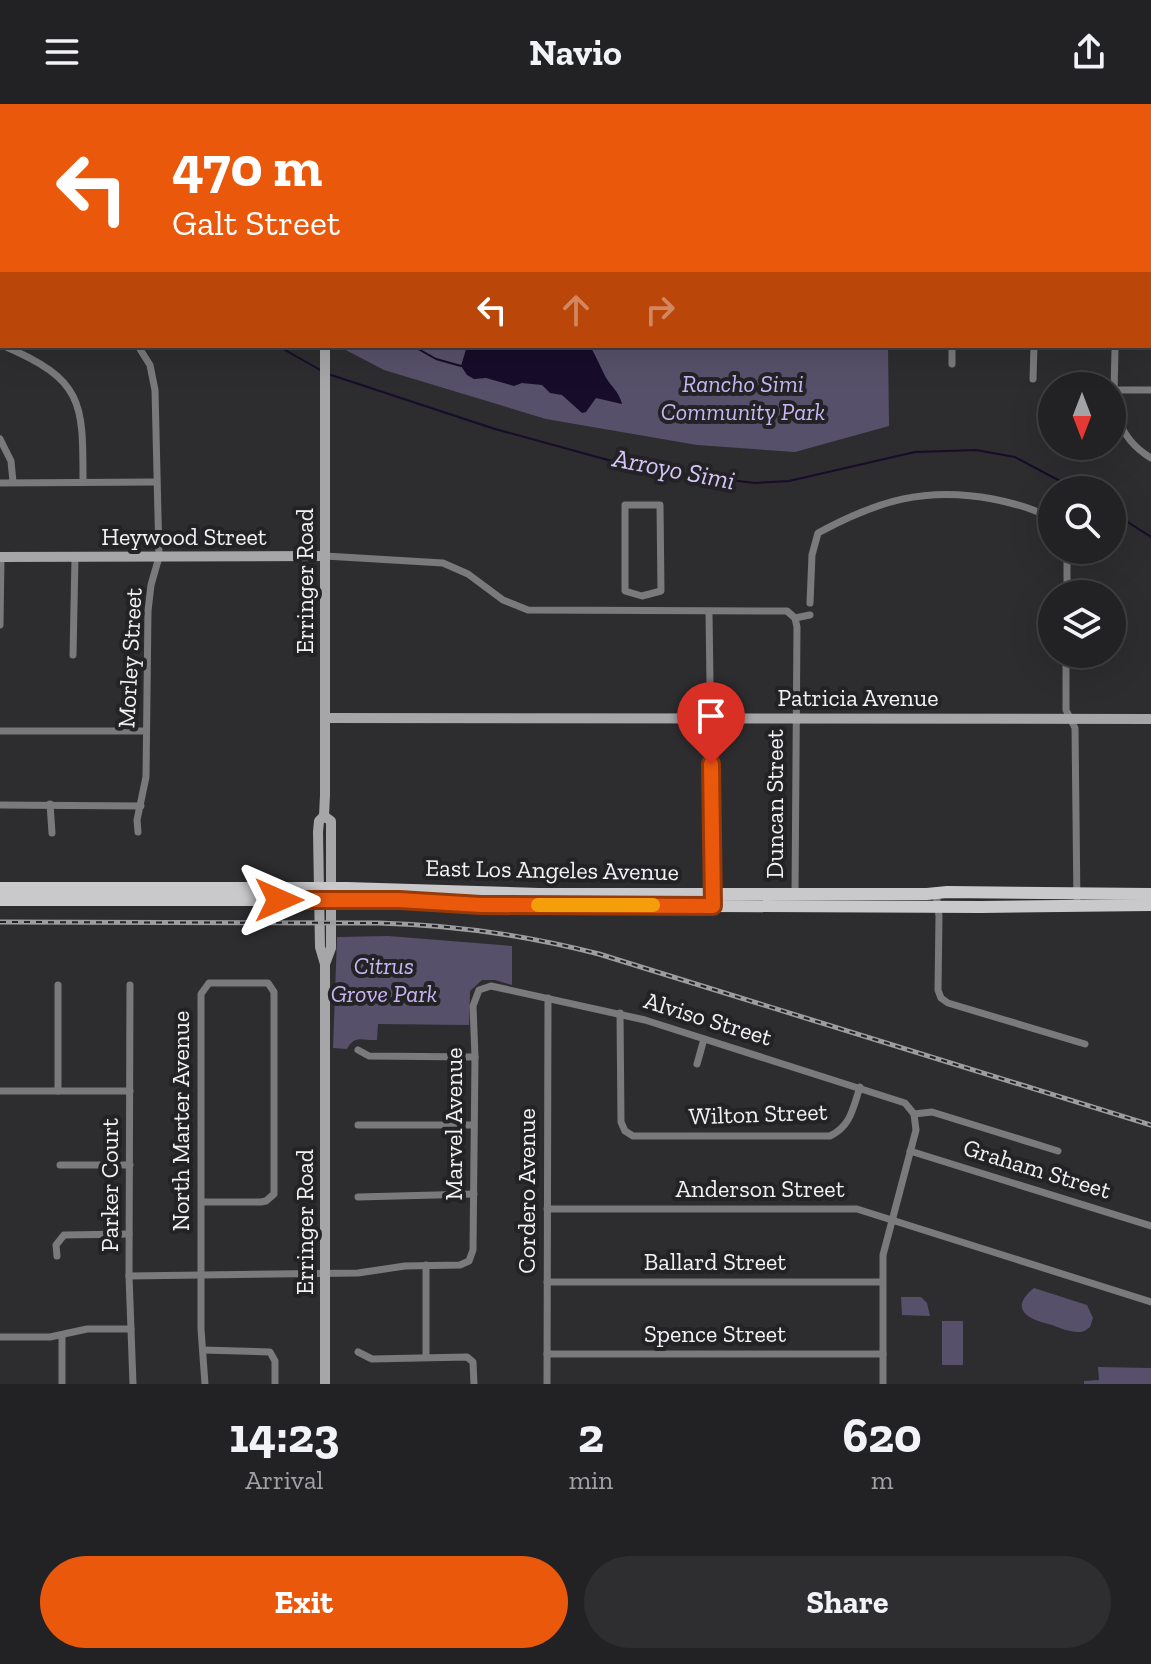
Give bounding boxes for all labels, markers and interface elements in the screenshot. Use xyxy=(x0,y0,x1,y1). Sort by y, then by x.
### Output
icon: menu xyxy=(40,30,84,74)
icon: share xyxy=(1067,30,1111,74)
text: Navio xyxy=(529,31,622,74)
text: 470 m xyxy=(172,133,322,200)
icon: left xyxy=(40,136,144,240)
text: Galt Street xyxy=(172,201,340,244)
icon: left xyxy=(470,288,514,332)
icon: ahead xyxy=(554,288,598,332)
icon: right xyxy=(638,288,682,332)
park label: Rancho Simi Community Park xyxy=(661,369,826,426)
north arrow xyxy=(1038,372,1126,460)
map controls xyxy=(1038,372,1126,668)
water label: Arroyo Simi xyxy=(609,441,738,497)
button: search xyxy=(1038,476,1126,564)
street label: Erringer Road xyxy=(290,508,319,654)
street label: Heywood Street xyxy=(101,522,267,551)
button: layers xyxy=(1038,580,1126,668)
street label: Morley Street xyxy=(111,587,148,729)
pin xyxy=(677,682,745,764)
street label: Patricia Avenue xyxy=(777,683,939,712)
icon: arrive xyxy=(689,694,733,738)
street label: Duncan Street xyxy=(760,729,789,879)
street label: East Los Angeles Avenue xyxy=(425,853,679,886)
position arrow xyxy=(237,858,321,942)
park label: Citrus Grove Park xyxy=(331,951,438,1008)
street label: Alviso Street xyxy=(641,985,776,1052)
street label: North Marter Avenue xyxy=(166,1011,195,1231)
street label: Marvel Avenue xyxy=(439,1048,468,1200)
street label: Wilton Street xyxy=(688,1097,828,1130)
street label: Cordero Avenue xyxy=(512,1108,541,1274)
street label: Parker Court xyxy=(95,1118,124,1252)
street label: Graham Street xyxy=(960,1132,1114,1205)
street label: Erringer Road xyxy=(290,1149,319,1295)
street label: Anderson Street xyxy=(675,1174,845,1203)
street label: Ballard Street xyxy=(644,1247,786,1276)
street label: Spence Street xyxy=(644,1319,786,1348)
text: 14:23 xyxy=(229,1407,339,1464)
text: 2 xyxy=(578,1407,604,1464)
text: 620 xyxy=(843,1407,922,1464)
text: Arrival xyxy=(245,1464,323,1496)
text: min xyxy=(569,1464,613,1496)
text: m xyxy=(871,1464,893,1496)
button: Exit xyxy=(40,1556,568,1648)
button: Share xyxy=(584,1556,1111,1648)

